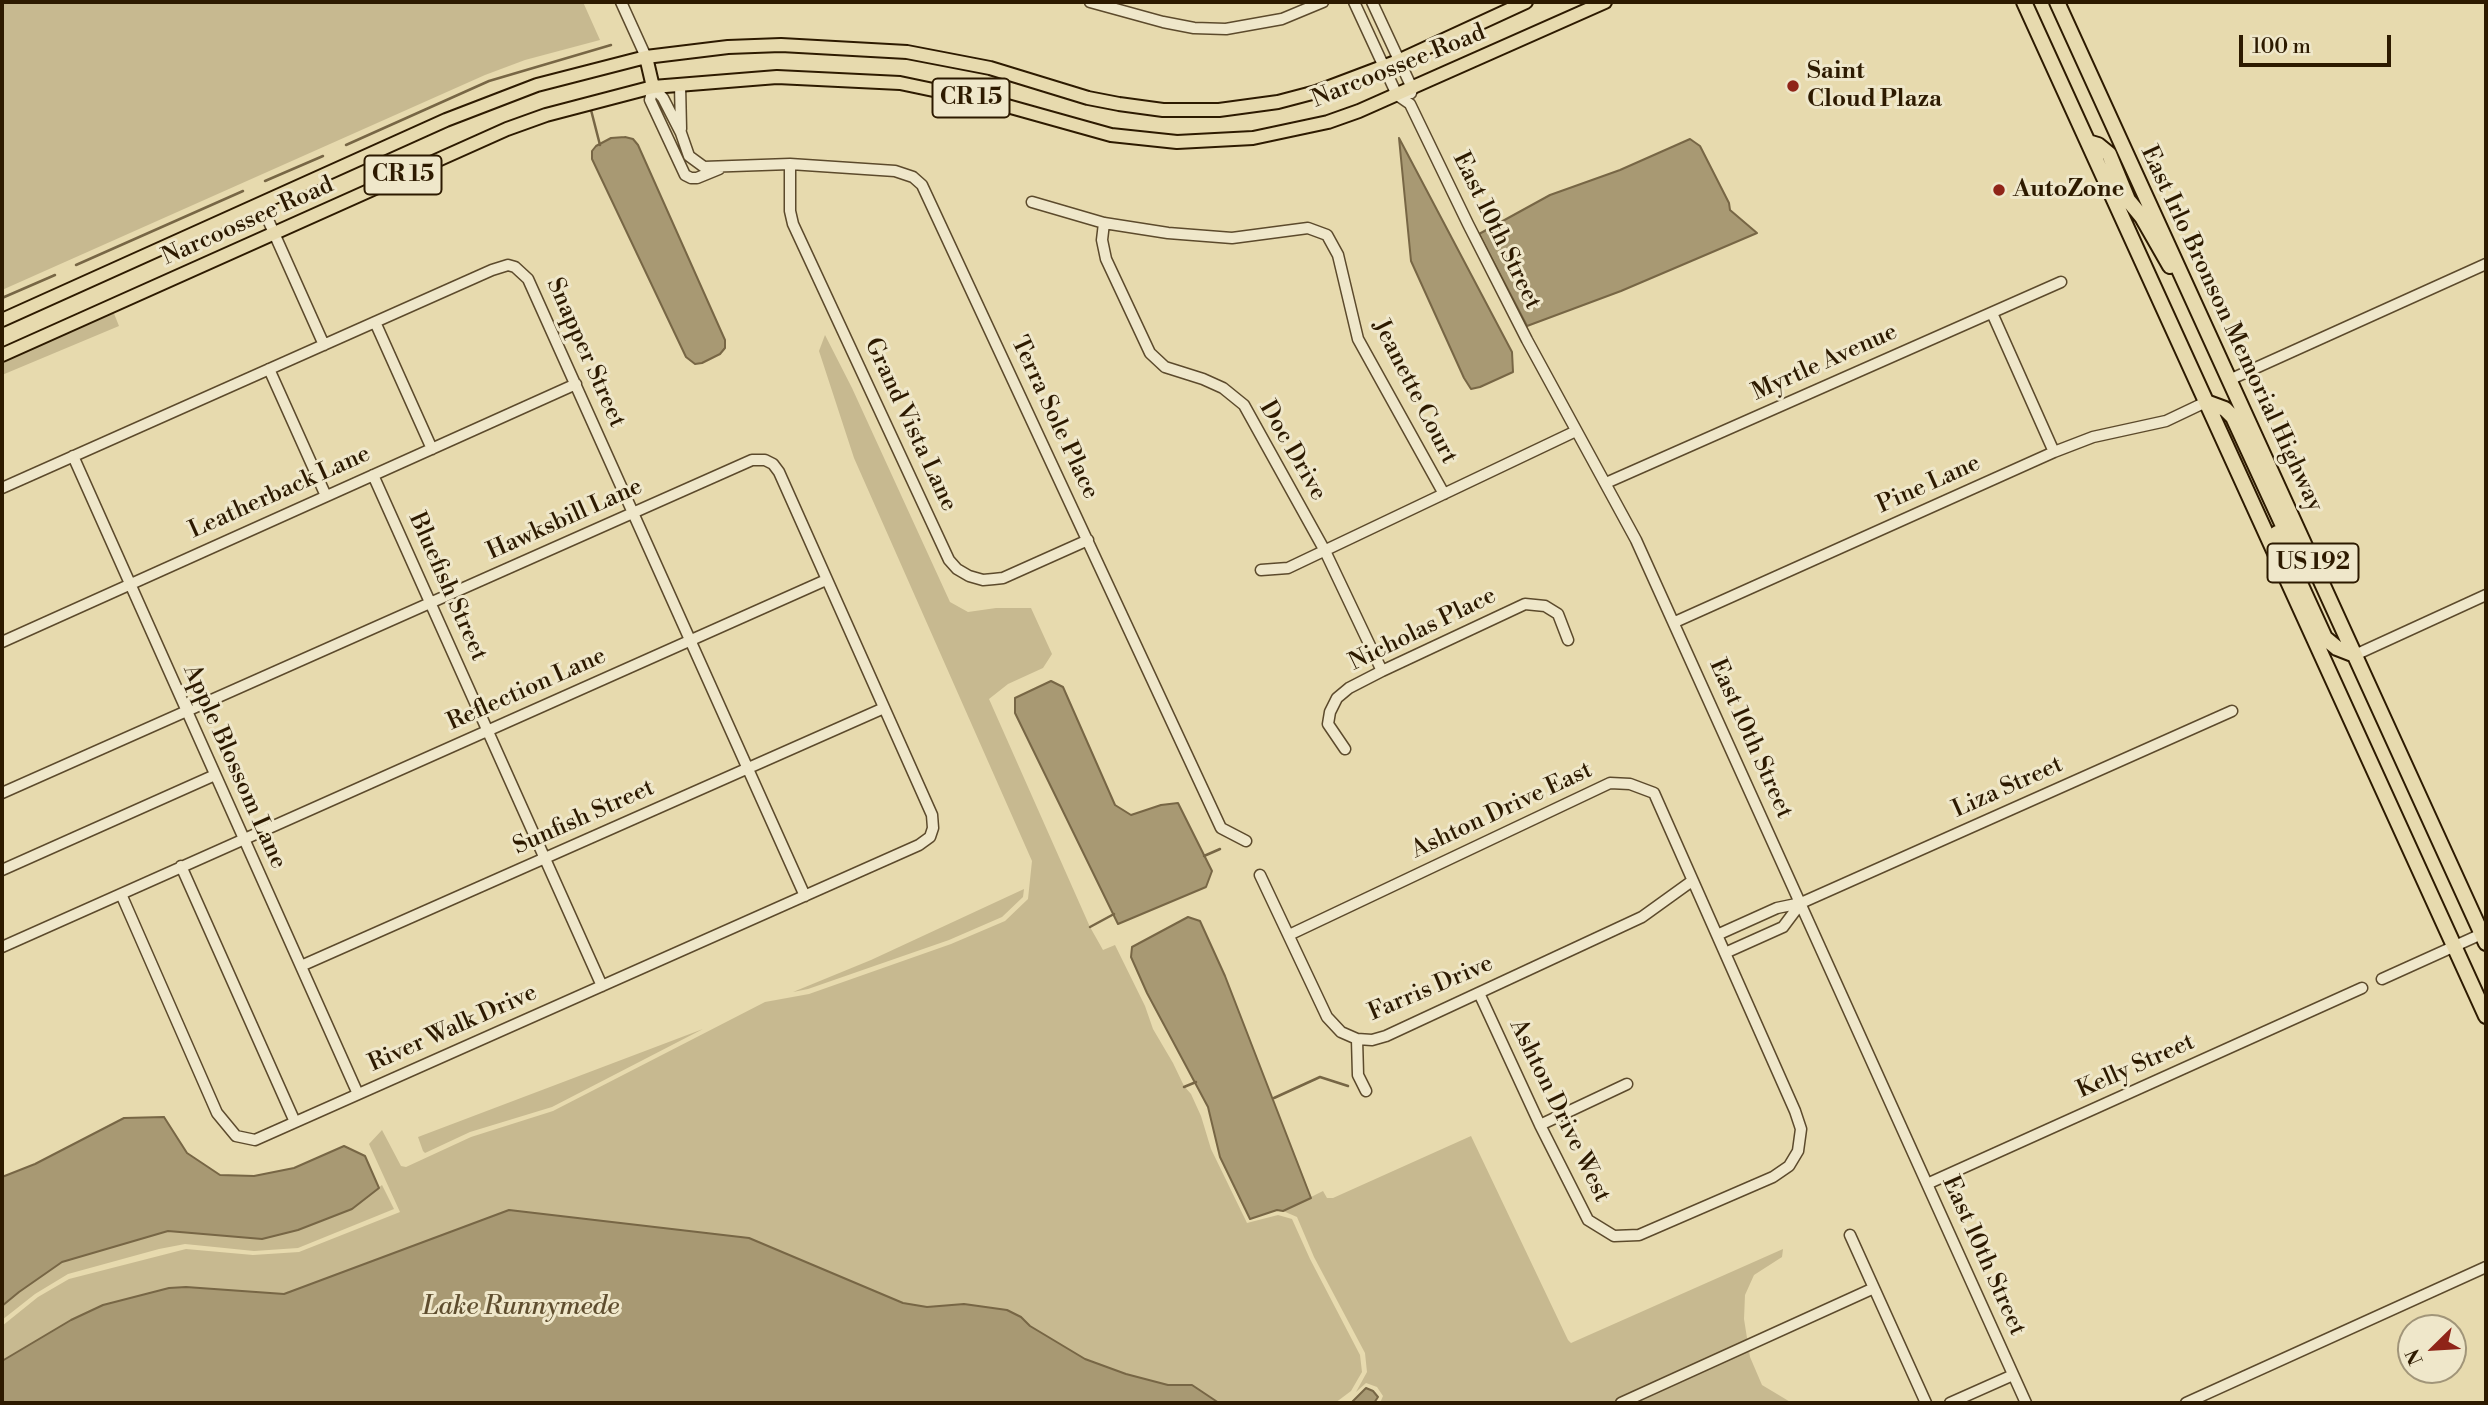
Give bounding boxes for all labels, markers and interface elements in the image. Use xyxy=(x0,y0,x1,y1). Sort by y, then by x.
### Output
street label: Narcoossee Road xyxy=(1308,19,1490,115)
scale bar xyxy=(2243,21,2395,65)
text: 100 m xyxy=(2252,34,2311,60)
place label: Saint Cloud Plaza xyxy=(1807,58,1942,114)
road number: CR 15 xyxy=(932,78,1010,118)
marker: Saint Cloud Plaza xyxy=(1785,78,1801,94)
street label: East Irlo Bronson Memorial Highway xyxy=(2133,141,2329,517)
street label: East 10th Street xyxy=(1445,148,1547,314)
road number: CR 15 xyxy=(364,156,442,194)
street label: Narcoossee Road xyxy=(158,171,338,273)
place label: AutoZone xyxy=(2013,176,2124,204)
marker: AutoZone xyxy=(1991,182,2007,198)
street label: Snapper Street xyxy=(539,274,631,432)
street label: Jeanette Court xyxy=(1365,315,1463,469)
street label: Myrtle Avenue xyxy=(1748,318,1902,408)
street label: Terra Sole Place xyxy=(1004,332,1104,504)
street label: Grand Vista Lane xyxy=(857,334,963,516)
street label: Doc Drive xyxy=(1252,396,1332,506)
street label: Leatherback Lane xyxy=(185,440,375,546)
street label: Pine Lane xyxy=(1873,449,1985,521)
street label: Hawksbill Lane xyxy=(483,473,647,567)
street label: Bluefish Street xyxy=(401,508,493,666)
road number: US 192 xyxy=(2268,544,2358,582)
street label: Nicholas Place xyxy=(1345,582,1501,678)
street label: Reflection Lane xyxy=(443,642,611,738)
street label: East 10th Street xyxy=(1702,655,1798,823)
street label: Apple Blossom Lane xyxy=(176,660,292,874)
street label: Liza Street xyxy=(1948,751,2068,825)
street label: Ashton Drive East xyxy=(1407,756,1597,866)
street label: Sunfish Street xyxy=(509,774,659,862)
street label: Farris Drive xyxy=(1364,950,1498,1028)
street label: River Walk Drive xyxy=(364,979,542,1079)
street label: Ashton Drive West xyxy=(1502,1015,1616,1207)
street label: Kelly Street xyxy=(2073,1028,2199,1106)
street label: East 10th Street xyxy=(1935,1172,2031,1340)
water label: Lake Runnymede xyxy=(423,1292,619,1324)
north arrow xyxy=(2397,1314,2467,1384)
text: N xyxy=(2401,1345,2429,1368)

